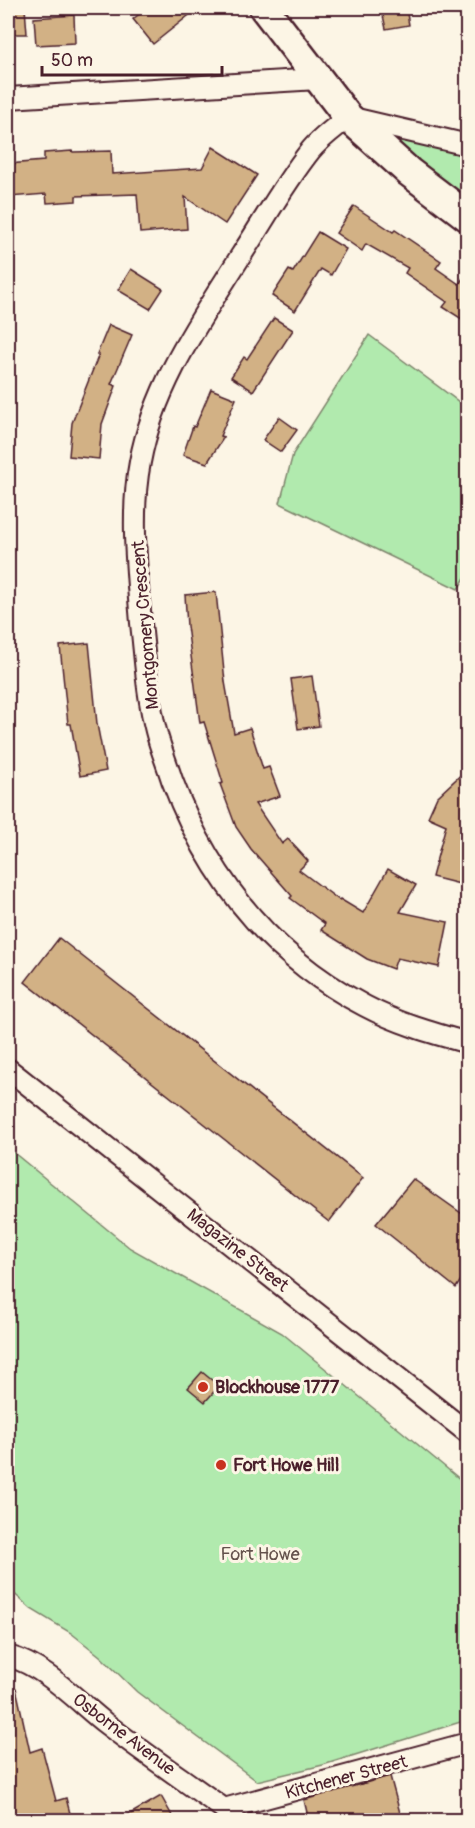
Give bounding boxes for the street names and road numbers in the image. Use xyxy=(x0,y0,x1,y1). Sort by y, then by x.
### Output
street label: Montgomery Crescent xyxy=(127,539,164,711)
street label: Magazine Street xyxy=(182,1203,294,1298)
street label: Osborne Avenue xyxy=(68,1688,180,1781)
street label: Kitchener Street xyxy=(282,1750,410,1805)

